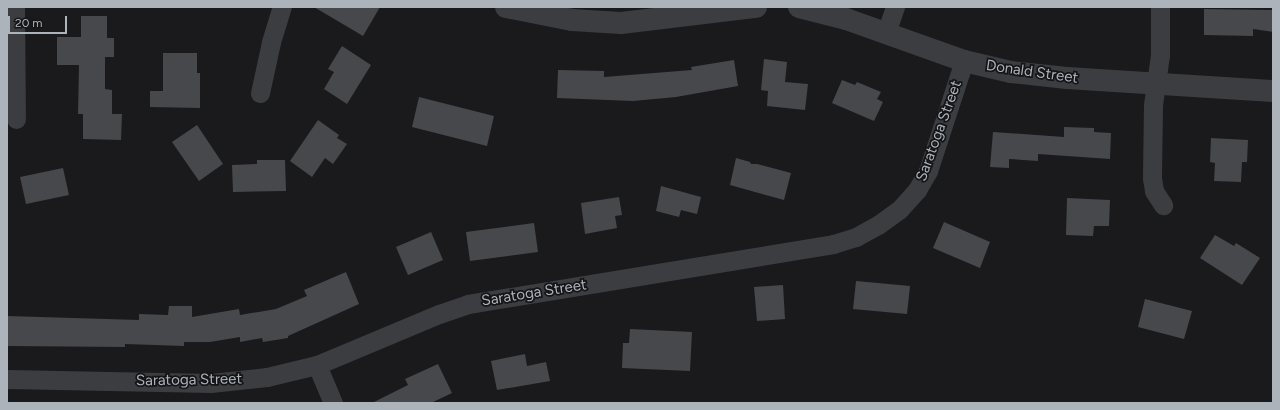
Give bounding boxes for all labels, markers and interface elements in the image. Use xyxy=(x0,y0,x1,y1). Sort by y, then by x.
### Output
scale bar xyxy=(10,8,69,34)
text: 20 m xyxy=(15,16,43,30)
street label: Donald Street xyxy=(985,57,1079,87)
street label: Saratoga Street xyxy=(912,78,966,184)
street label: Saratoga Street xyxy=(480,276,588,310)
street label: Saratoga Street xyxy=(136,370,242,390)

